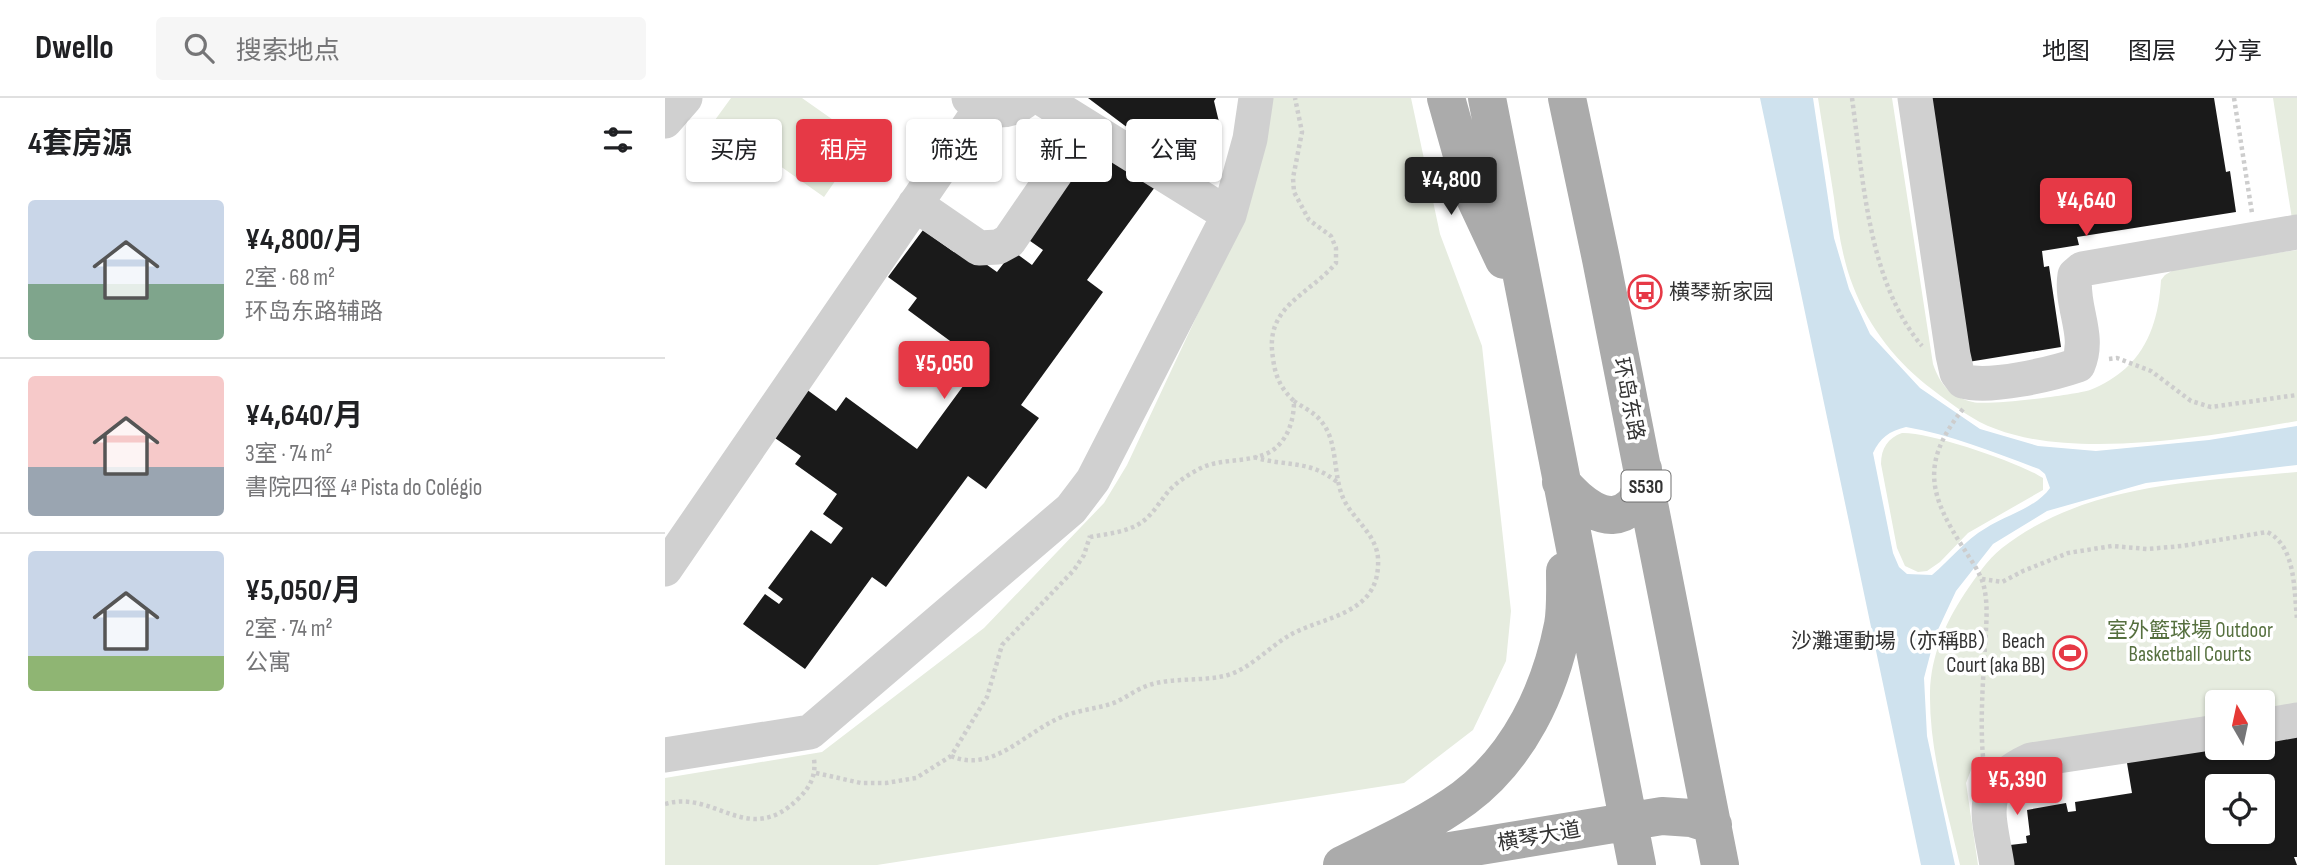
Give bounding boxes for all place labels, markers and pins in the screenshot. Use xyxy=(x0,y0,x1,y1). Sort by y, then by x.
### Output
pin: ¥4,800 xyxy=(1394,158,1508,217)
pin: ¥4,640 xyxy=(2029,178,2143,238)
bus stop icon: 横琴新家园 xyxy=(1626,273,1664,311)
place label: 横琴新家园 xyxy=(1669,280,1774,305)
pin: ¥5,050 xyxy=(887,342,1001,401)
place label: 沙灘運動場（亦稱BB） Beach Court (aka BB) xyxy=(1791,629,2045,678)
sports icon: 沙灘運動場（亦稱BB） Beach Court (aka BB) xyxy=(2051,634,2089,672)
pin: ¥5,390 xyxy=(1960,758,2074,817)

